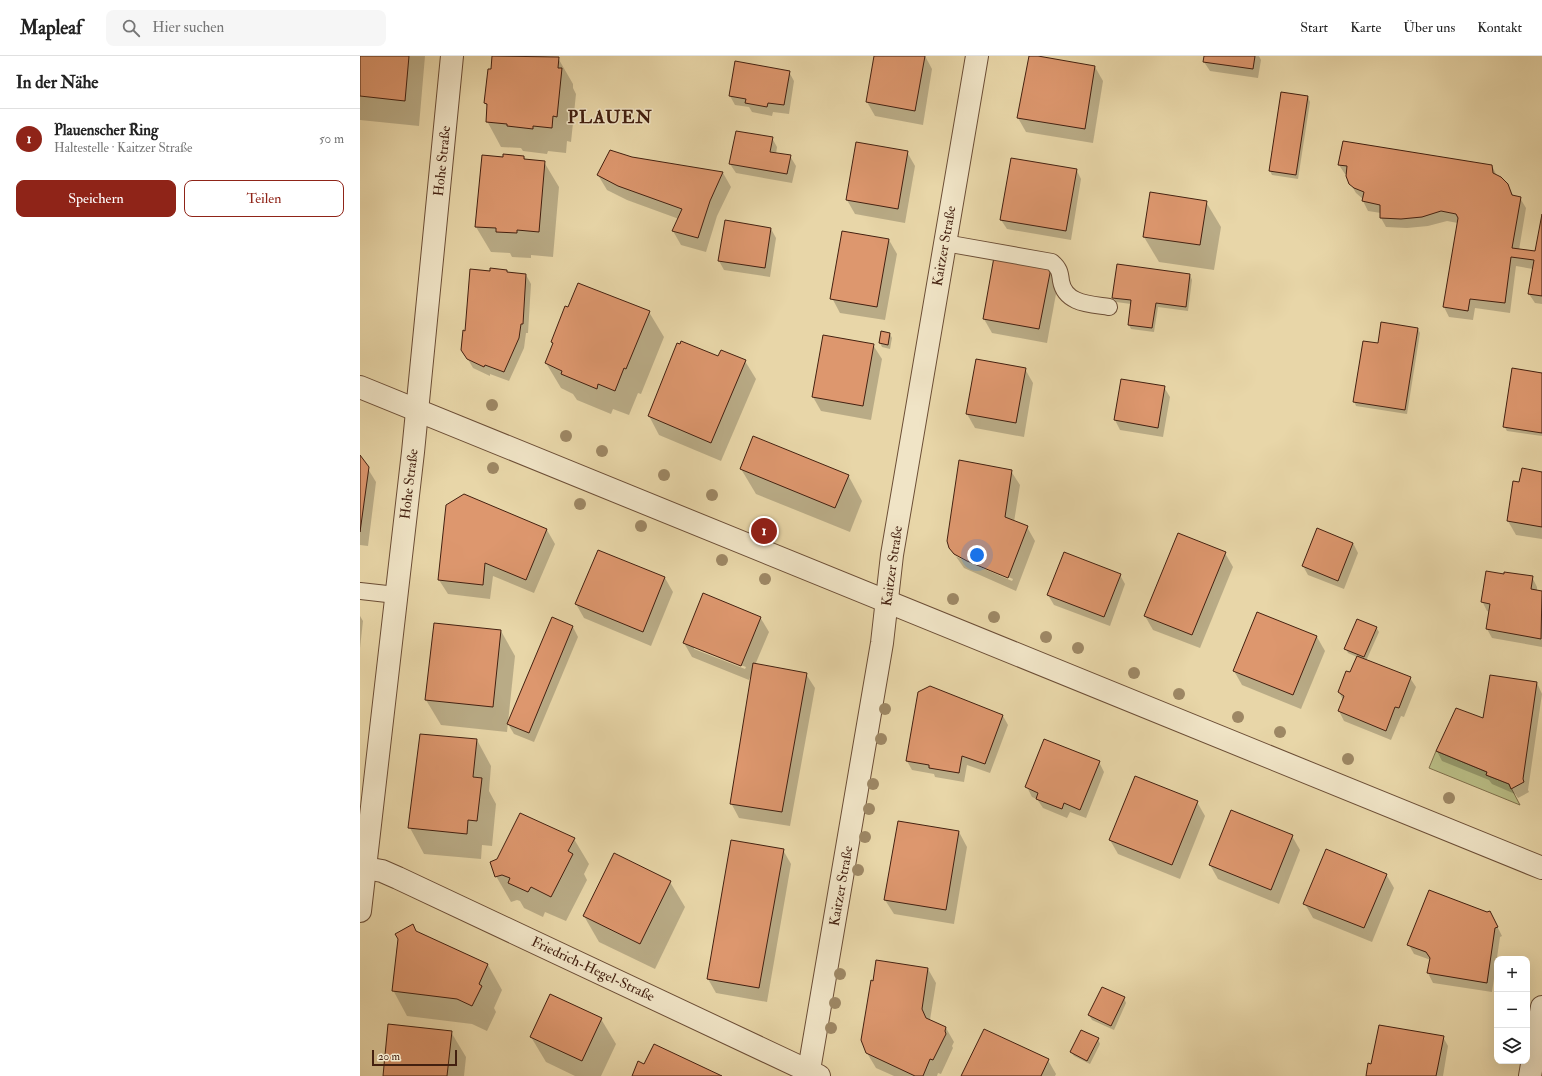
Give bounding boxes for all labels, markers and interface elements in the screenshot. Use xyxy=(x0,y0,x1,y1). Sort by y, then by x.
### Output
search box xyxy=(106,10,386,46)
text: Mapleaf xyxy=(20,16,82,40)
icon: search xyxy=(120,17,142,39)
text: Hier suchen xyxy=(152,18,224,37)
text: Start xyxy=(1300,19,1328,36)
text: Karte xyxy=(1350,19,1381,36)
text: Über uns xyxy=(1403,19,1455,36)
text: Kontakt xyxy=(1477,19,1522,36)
text: In der Nähe xyxy=(16,72,98,93)
district label: PLAUEN xyxy=(567,106,653,129)
text: Plauenscher Ring xyxy=(54,121,158,140)
street label: Hohe Straße xyxy=(430,125,454,197)
text: 1 xyxy=(27,131,31,147)
text: 50 m xyxy=(319,131,344,147)
text: Haltestelle · Kaitzer Straße xyxy=(54,140,192,156)
button: Speichern xyxy=(16,180,176,217)
button: Teilen xyxy=(184,180,344,217)
street label: Kaitzer Straße xyxy=(929,204,959,287)
street label: Hohe Straße xyxy=(396,448,422,520)
pin: 1 xyxy=(751,516,777,546)
street label: Kaitzer Straße xyxy=(878,524,906,607)
your location xyxy=(967,545,987,565)
street label: Kaitzer Straße xyxy=(826,844,856,927)
street label: Friedrich-Hegel-Straße xyxy=(529,933,657,1005)
map controls xyxy=(1494,956,1530,1064)
button: + xyxy=(1494,956,1530,992)
button: − xyxy=(1494,992,1530,1028)
button: layers xyxy=(1494,1028,1530,1064)
scale bar xyxy=(372,1048,457,1067)
text: 20 m xyxy=(378,1050,400,1063)

